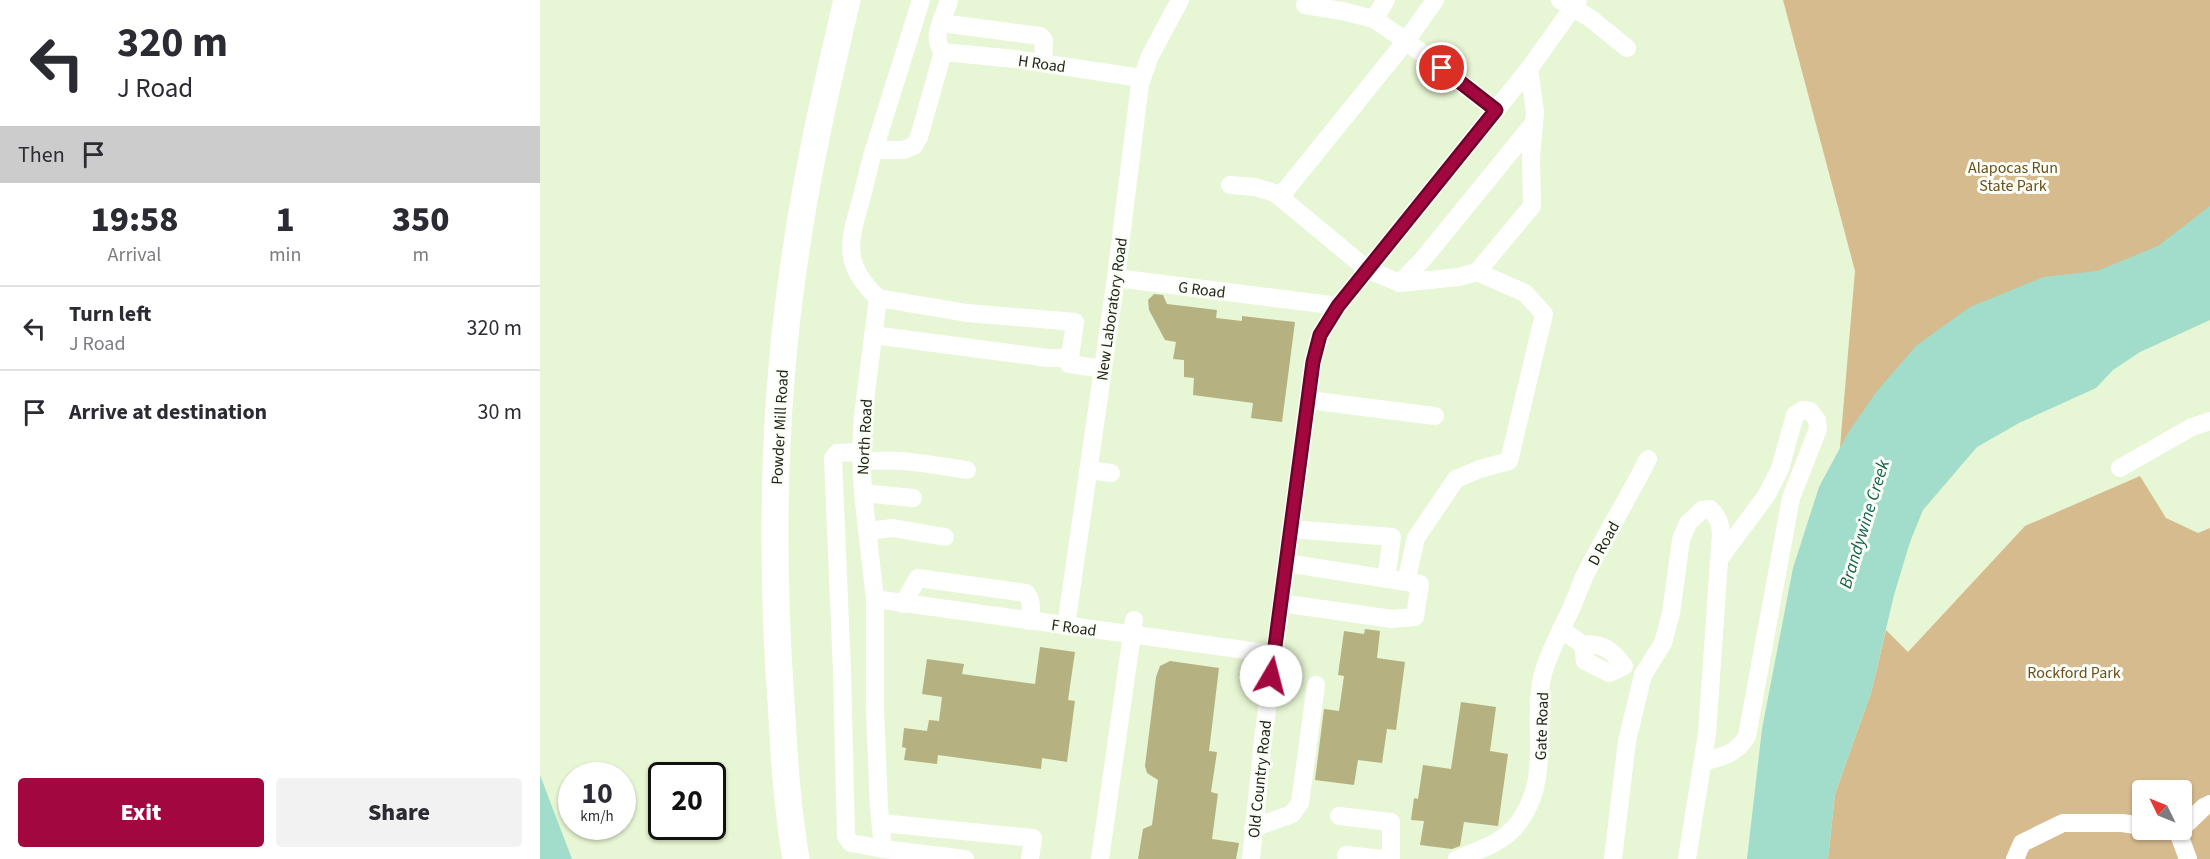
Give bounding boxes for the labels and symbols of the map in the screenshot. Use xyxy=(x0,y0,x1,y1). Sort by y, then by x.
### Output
pin xyxy=(1416,42,1467,93)
street label: H Road xyxy=(1017,50,1067,78)
park label: Alapocas Run State Park xyxy=(1968,157,2058,197)
street label: New Laboratory Road xyxy=(1091,236,1133,382)
street label: G Road xyxy=(1177,276,1227,304)
street label: Powder Mill Road xyxy=(766,369,794,485)
street label: North Road xyxy=(852,398,878,476)
water label: Brandywine Creek xyxy=(1833,456,1896,592)
street label: D Road xyxy=(1583,517,1625,570)
street label: F Road xyxy=(1050,614,1098,642)
position arrow xyxy=(1239,644,1303,708)
park label: Rockford Park xyxy=(2027,662,2121,684)
street label: Gate Road xyxy=(1530,691,1554,761)
street label: Old Country Road xyxy=(1243,719,1277,839)
speed limit sign: 20 xyxy=(648,762,726,840)
north arrow xyxy=(2132,780,2192,840)

